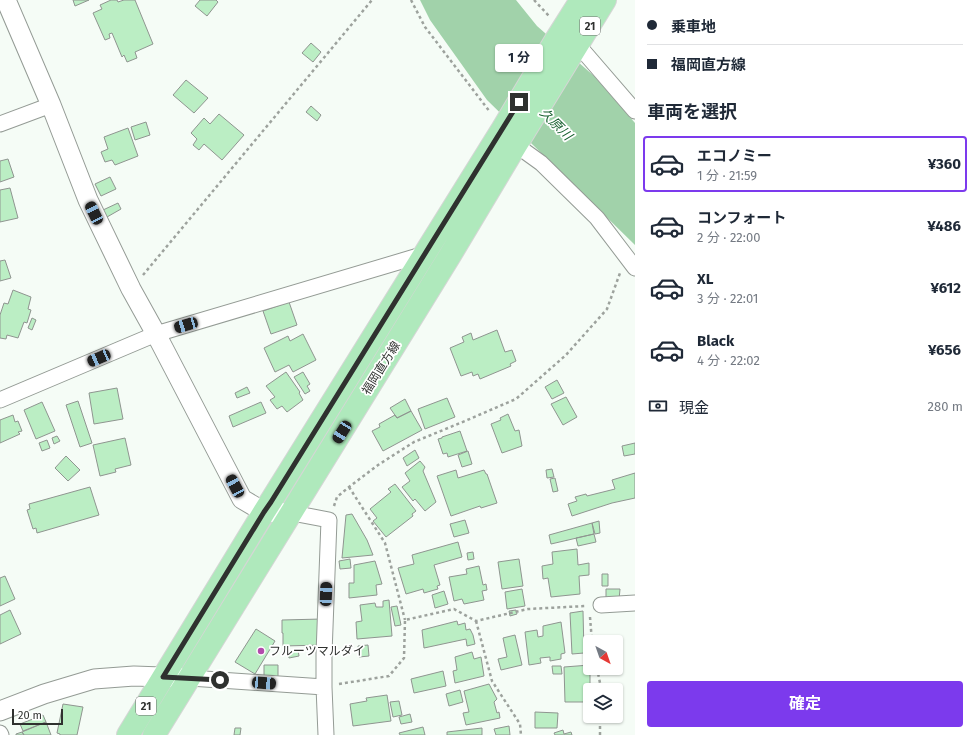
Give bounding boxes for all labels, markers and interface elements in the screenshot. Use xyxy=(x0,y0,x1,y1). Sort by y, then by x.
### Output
road number: 21 xyxy=(580,17,600,35)
text: 乗車地 xyxy=(671,18,716,36)
callout: 1 分 xyxy=(495,44,543,72)
text: 1 分 xyxy=(508,50,530,65)
text: 福岡直方線 xyxy=(671,56,746,74)
route end xyxy=(510,93,528,111)
text: 車両を選択 xyxy=(647,101,737,123)
water label: 久原川 xyxy=(537,105,577,145)
icon: car xyxy=(649,146,685,182)
text: エコノミー xyxy=(697,147,772,165)
text: ¥360 xyxy=(928,155,961,173)
text: 1 分 · 21:59 xyxy=(697,168,757,183)
car xyxy=(83,200,105,226)
icon: car xyxy=(649,208,685,244)
text: コンフォート xyxy=(697,209,787,227)
text: ¥486 xyxy=(927,217,961,235)
text: 2 分 · 22:00 xyxy=(697,230,760,245)
icon: car xyxy=(649,270,685,306)
text: XL xyxy=(697,270,713,288)
text: ¥612 xyxy=(931,279,961,297)
text: 3 分 · 22:01 xyxy=(697,291,759,306)
car xyxy=(173,316,199,334)
icon: car xyxy=(649,332,685,368)
text: Black xyxy=(697,332,734,350)
street label: 福岡直方線 xyxy=(359,339,403,397)
text: ¥656 xyxy=(928,341,961,359)
car xyxy=(86,348,112,368)
text: 4 分 · 22:02 xyxy=(697,353,760,368)
icon: cash xyxy=(647,395,669,417)
text: 現金 xyxy=(679,399,709,417)
text: 280 m xyxy=(928,399,963,414)
car xyxy=(331,419,353,445)
car xyxy=(224,473,246,499)
car xyxy=(320,582,332,606)
north arrow xyxy=(583,635,623,675)
map controls xyxy=(583,635,623,723)
place label: フルーツマルダイ xyxy=(269,644,365,658)
marker: フルーツマルダイ xyxy=(256,646,266,656)
route start xyxy=(211,671,229,689)
car xyxy=(252,676,276,690)
button: 確定 xyxy=(647,681,963,727)
button: layers xyxy=(583,683,623,723)
road number: 21 xyxy=(136,697,156,715)
scale bar xyxy=(12,707,63,726)
text: 20 m xyxy=(18,709,42,722)

